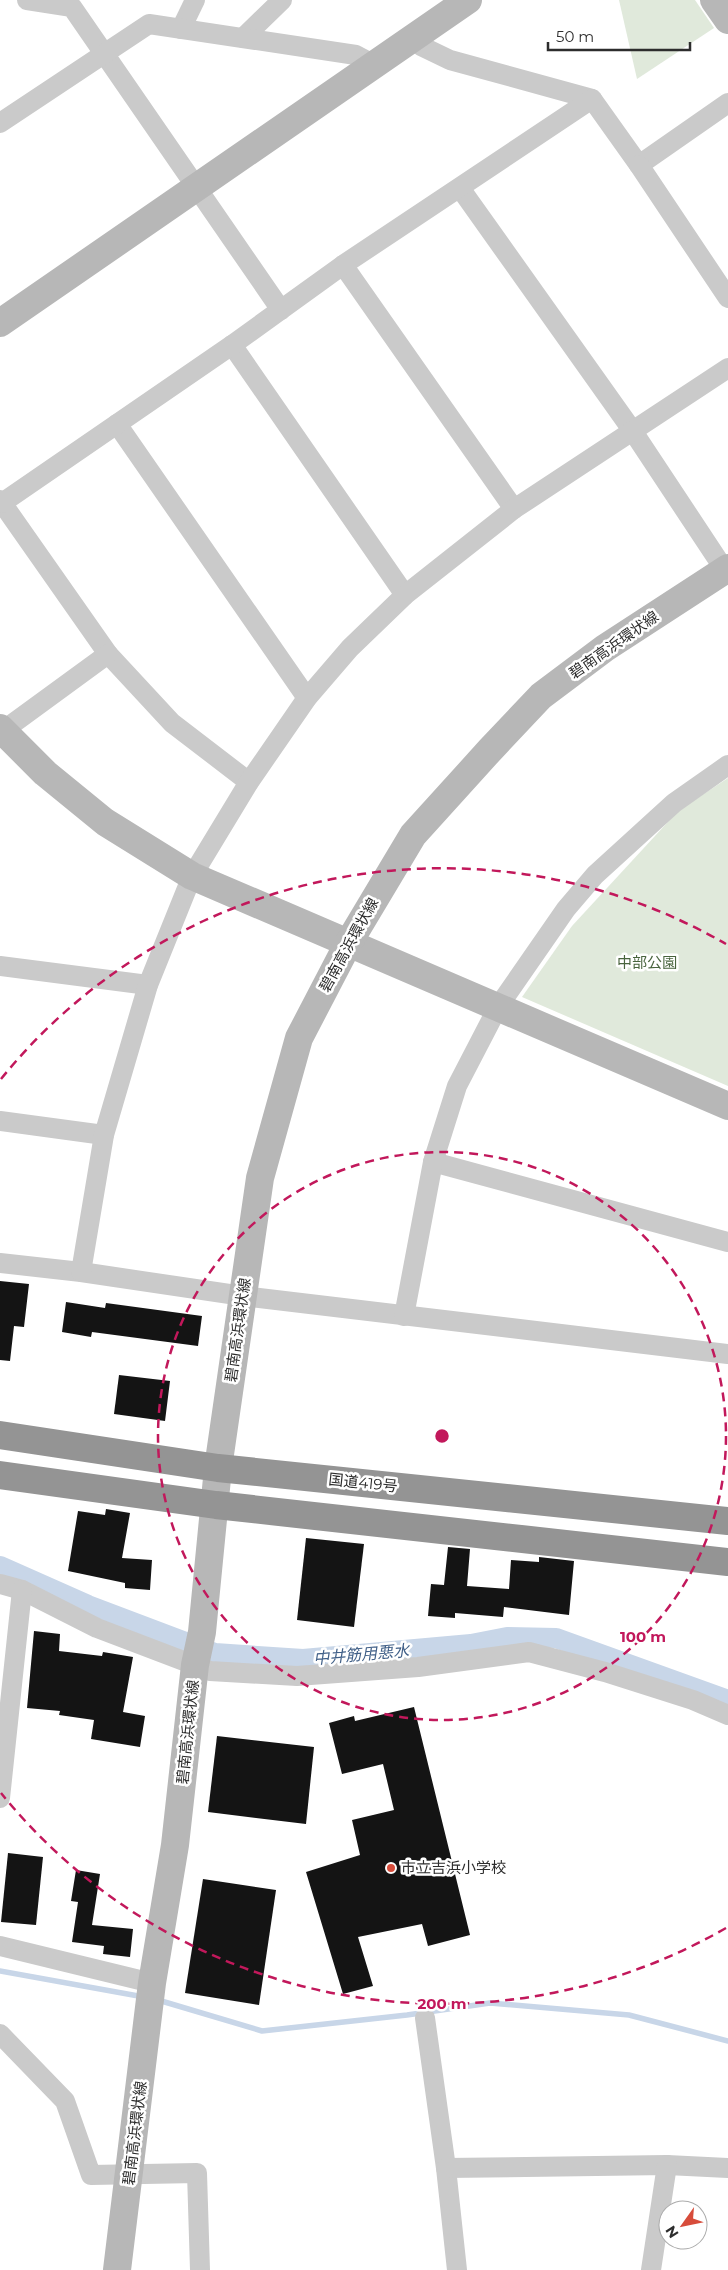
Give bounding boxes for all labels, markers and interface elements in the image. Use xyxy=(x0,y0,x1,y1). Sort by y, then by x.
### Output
scale bar xyxy=(548,20,690,52)
text: 50 m xyxy=(556,27,594,46)
street label: 碧南高浜環状線 xyxy=(565,607,662,682)
street label: 碧南高浜環状線 xyxy=(315,894,382,995)
park label: 中部公園 xyxy=(617,953,677,972)
street label: 碧南高浜環状線 xyxy=(221,1277,254,1383)
centre of rings xyxy=(433,1427,451,1445)
street label: 国道419号 xyxy=(328,1469,398,1496)
text: 100 m xyxy=(620,1627,666,1646)
water label: 中井筋用悪水 xyxy=(312,1641,412,1668)
street label: 碧南高浜環状線 xyxy=(173,1679,202,1785)
place label: 市立吉浜小学校 xyxy=(401,1858,506,1877)
marker: 市立吉浜小学校 xyxy=(385,1862,397,1874)
text: 200 m xyxy=(417,1994,467,2013)
street label: 碧南高浜環状線 xyxy=(119,2080,150,2186)
north arrow xyxy=(658,2200,708,2250)
text: N xyxy=(661,2222,683,2242)

